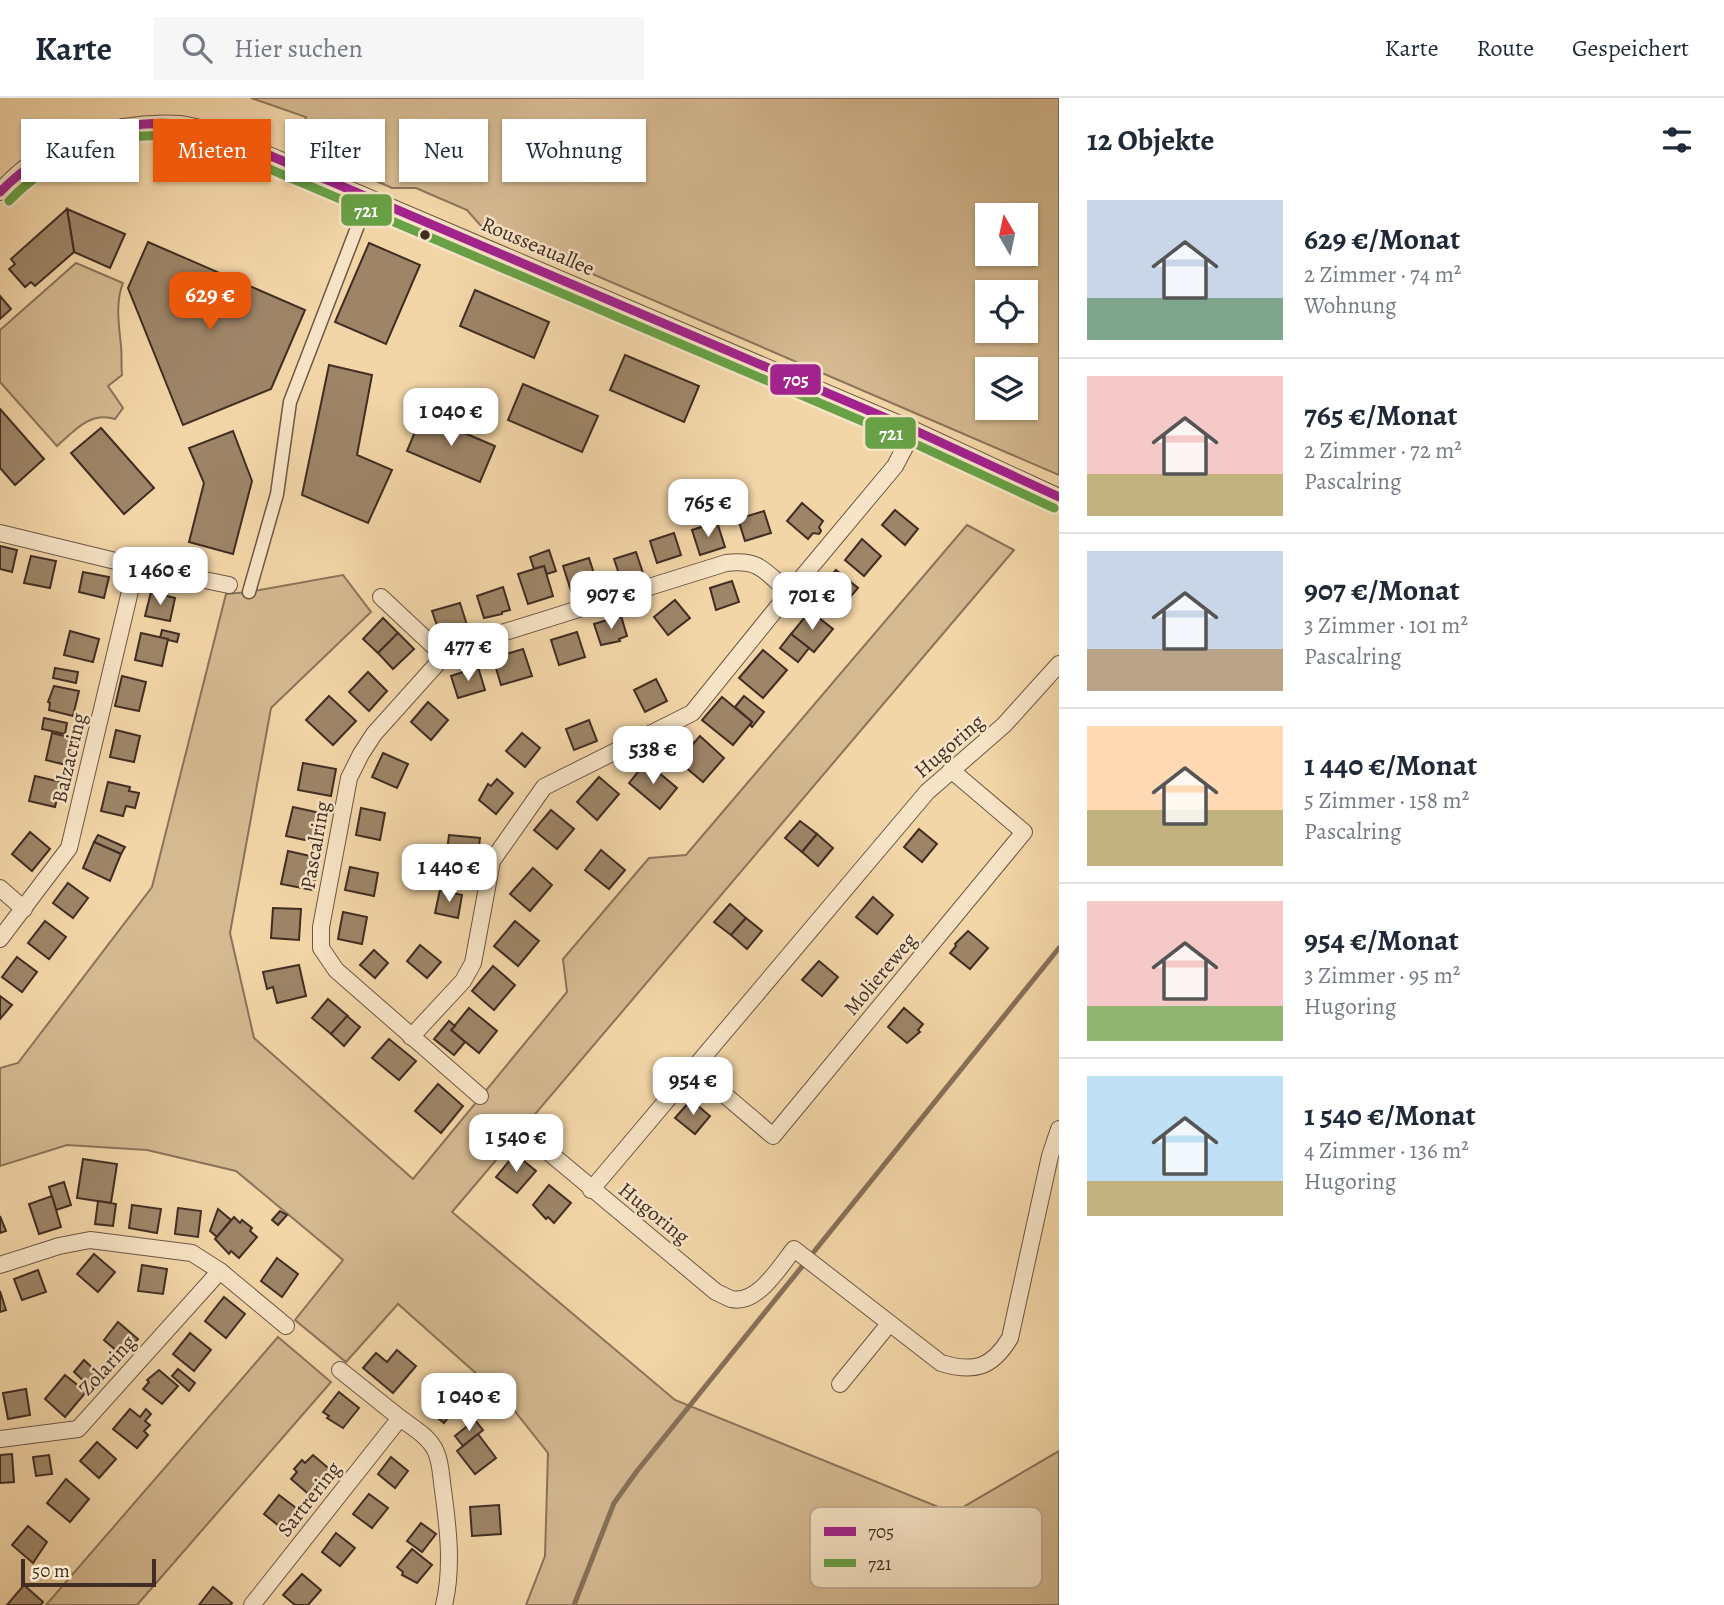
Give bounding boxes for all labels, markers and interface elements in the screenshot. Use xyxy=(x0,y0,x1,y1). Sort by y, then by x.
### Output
search box xyxy=(154,17,644,80)
text: Karte xyxy=(35,26,112,71)
icon: search xyxy=(178,29,216,67)
text: Hier suchen xyxy=(234,31,363,66)
text: Karte xyxy=(1385,32,1438,64)
text: Route xyxy=(1476,32,1534,64)
text: Gespeichert xyxy=(1572,32,1689,64)
chip: Kaufen xyxy=(21,119,139,182)
chip: Mieten xyxy=(153,119,271,182)
chip: Filter xyxy=(285,119,385,182)
chip: Neu xyxy=(399,119,488,182)
chip: Wohnung xyxy=(502,119,646,182)
text: 12 Objekte xyxy=(1087,120,1214,160)
icon: filters xyxy=(1658,121,1696,159)
line badge: 721 xyxy=(340,193,393,227)
text: 721 xyxy=(354,198,378,224)
north arrow xyxy=(975,203,1038,266)
map controls xyxy=(975,203,1038,420)
street label: Rousseauallee xyxy=(477,210,599,282)
text: 629 €/Monat xyxy=(1304,219,1460,259)
unlabelled marker xyxy=(418,228,432,242)
icon: home xyxy=(1143,228,1227,312)
text: 2 Zimmer · 74 m² xyxy=(1304,259,1461,290)
pin: 629 € xyxy=(161,272,259,332)
text: 629 € xyxy=(185,279,235,310)
button: locate xyxy=(975,280,1038,343)
text: Wohnung xyxy=(1304,290,1397,321)
button: layers xyxy=(975,357,1038,420)
line badge: 705 xyxy=(769,363,822,396)
text: 705 xyxy=(783,367,809,393)
pin: 1 040 € xyxy=(386,388,516,448)
text: 1 040 € xyxy=(419,395,483,426)
text: 765 €/Monat xyxy=(1304,395,1458,435)
icon: home xyxy=(1143,404,1227,488)
line badge: 721 xyxy=(864,416,917,450)
text: 721 xyxy=(879,421,903,447)
text: 2 Zimmer · 72 m² xyxy=(1304,435,1462,466)
text: Pascalring xyxy=(1304,466,1401,497)
pin: 765 € xyxy=(659,480,757,539)
text: 765 € xyxy=(684,486,732,517)
pin: 1 460 € xyxy=(95,547,225,607)
text: 1 460 € xyxy=(129,554,191,585)
text: 907 €/Monat xyxy=(1304,570,1460,610)
pin: 907 € xyxy=(562,572,660,631)
pin: 701 € xyxy=(763,573,861,632)
text: 907 € xyxy=(586,578,636,609)
text: 701 € xyxy=(789,579,835,610)
icon: home xyxy=(1143,579,1227,663)
text: 3 Zimmer · 101 m² xyxy=(1304,610,1468,641)
pin: 477 € xyxy=(419,624,517,683)
text: 477 € xyxy=(444,630,492,661)
text: Pascalring xyxy=(1304,641,1401,672)
street label: Hugoring xyxy=(908,708,990,784)
street label: Balzacring xyxy=(45,710,93,806)
pin: 538 € xyxy=(604,726,702,786)
text: 538 € xyxy=(629,733,677,764)
text: 1 440 €/Monat xyxy=(1304,745,1477,785)
icon: home xyxy=(1143,754,1227,838)
text: 5 Zimmer · 158 m² xyxy=(1304,785,1469,816)
street label: Pascalring xyxy=(293,798,337,891)
text: Pascalring xyxy=(1304,816,1401,847)
pin: 1 440 € xyxy=(384,844,514,904)
text: 1 440 € xyxy=(418,851,480,882)
text: 954 €/Monat xyxy=(1304,920,1459,960)
street label: Moliereweg xyxy=(837,926,923,1021)
icon: home xyxy=(1143,929,1227,1013)
text: 3 Zimmer · 95 m² xyxy=(1304,960,1460,991)
text: Hugoring xyxy=(1304,991,1396,1022)
pin: 954 € xyxy=(644,1058,742,1117)
text: 954 € xyxy=(669,1064,717,1095)
text: 1 540 €/Monat xyxy=(1304,1095,1476,1135)
icon: home xyxy=(1143,1104,1227,1188)
pin: 1 540 € xyxy=(451,1114,581,1174)
text: 1 540 € xyxy=(485,1121,547,1152)
text: 4 Zimmer · 136 m² xyxy=(1304,1135,1469,1166)
text: Hugoring xyxy=(1304,1166,1396,1197)
street label: Hugoring xyxy=(612,1176,696,1251)
street label: Zolaring xyxy=(72,1328,142,1401)
pin: 1 040 € xyxy=(404,1374,534,1433)
text: 1 040 € xyxy=(437,1380,501,1411)
street label: Sartrering xyxy=(271,1455,348,1543)
legend xyxy=(810,1507,1042,1588)
text: 705 xyxy=(868,1519,894,1545)
text: 721 xyxy=(868,1551,892,1577)
scale bar xyxy=(21,1556,156,1588)
text: 50 m xyxy=(32,1558,70,1584)

